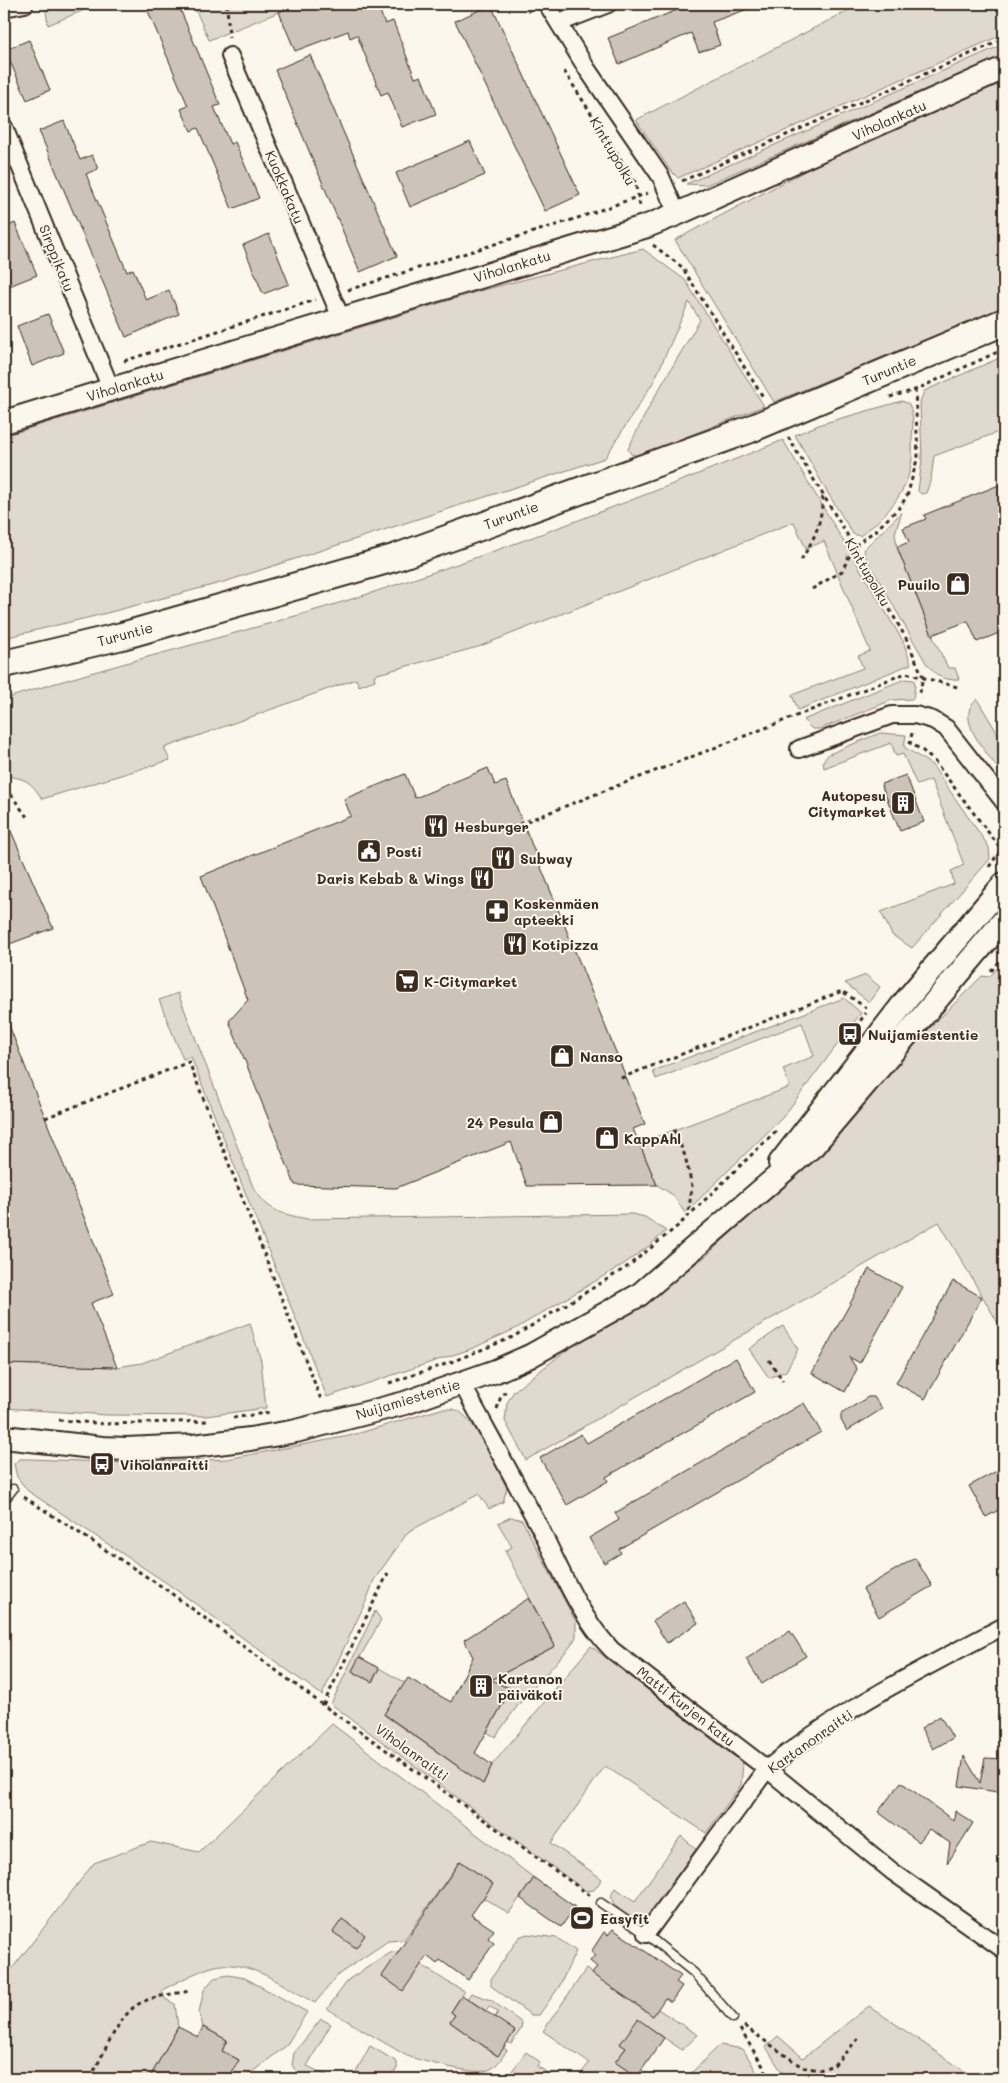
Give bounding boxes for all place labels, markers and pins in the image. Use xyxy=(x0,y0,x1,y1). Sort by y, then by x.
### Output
shop icon: Puuilo xyxy=(945,571,971,597)
place label: Puuilo xyxy=(897,575,940,594)
place label: Autopesu Citymarket xyxy=(808,786,886,821)
building icon: Autopesu Citymarket xyxy=(890,790,916,816)
restaurant icon: Hesburger xyxy=(423,813,449,839)
place label: Hesburger xyxy=(454,817,529,836)
public building icon: Posti xyxy=(356,838,382,864)
place label: Posti xyxy=(386,842,422,861)
restaurant icon: Subway xyxy=(490,845,516,871)
place label: Subway xyxy=(520,849,573,868)
restaurant icon: Daris Kebab & Wings xyxy=(469,865,495,891)
place label: Daris Kebab & Wings xyxy=(317,869,464,888)
place label: Koskenmäen apteekki xyxy=(514,894,599,929)
pharmacy icon: Koskenmäen apteekki xyxy=(484,898,510,924)
restaurant icon: Kotipizza xyxy=(502,931,528,957)
place label: Kotipizza xyxy=(532,935,599,954)
supermarket icon: K-Citymarket xyxy=(394,968,420,994)
place label: K-Citymarket xyxy=(424,972,517,991)
bus stop icon: Nuijamiestentie xyxy=(837,1021,863,1047)
place label: Nuijamiestentie xyxy=(868,1025,978,1044)
shop icon: Nanso xyxy=(549,1043,575,1069)
place label: Nanso xyxy=(580,1047,623,1066)
shop icon: 24 Pesula xyxy=(538,1109,564,1135)
place label: 24 Pesula xyxy=(467,1113,534,1132)
shop icon: KappAhl xyxy=(594,1125,620,1151)
place label: KappAhl xyxy=(624,1129,681,1148)
bus stop icon: Viholanraitti xyxy=(89,1451,115,1477)
place label: Viholanraitti xyxy=(120,1455,209,1474)
place label: Kartanon päiväkoti xyxy=(498,1669,563,1704)
building icon: Kartanon päiväkoti xyxy=(468,1673,494,1699)
sports icon: Easyfit xyxy=(569,1905,595,1931)
place label: Easyfit xyxy=(600,1909,649,1928)

